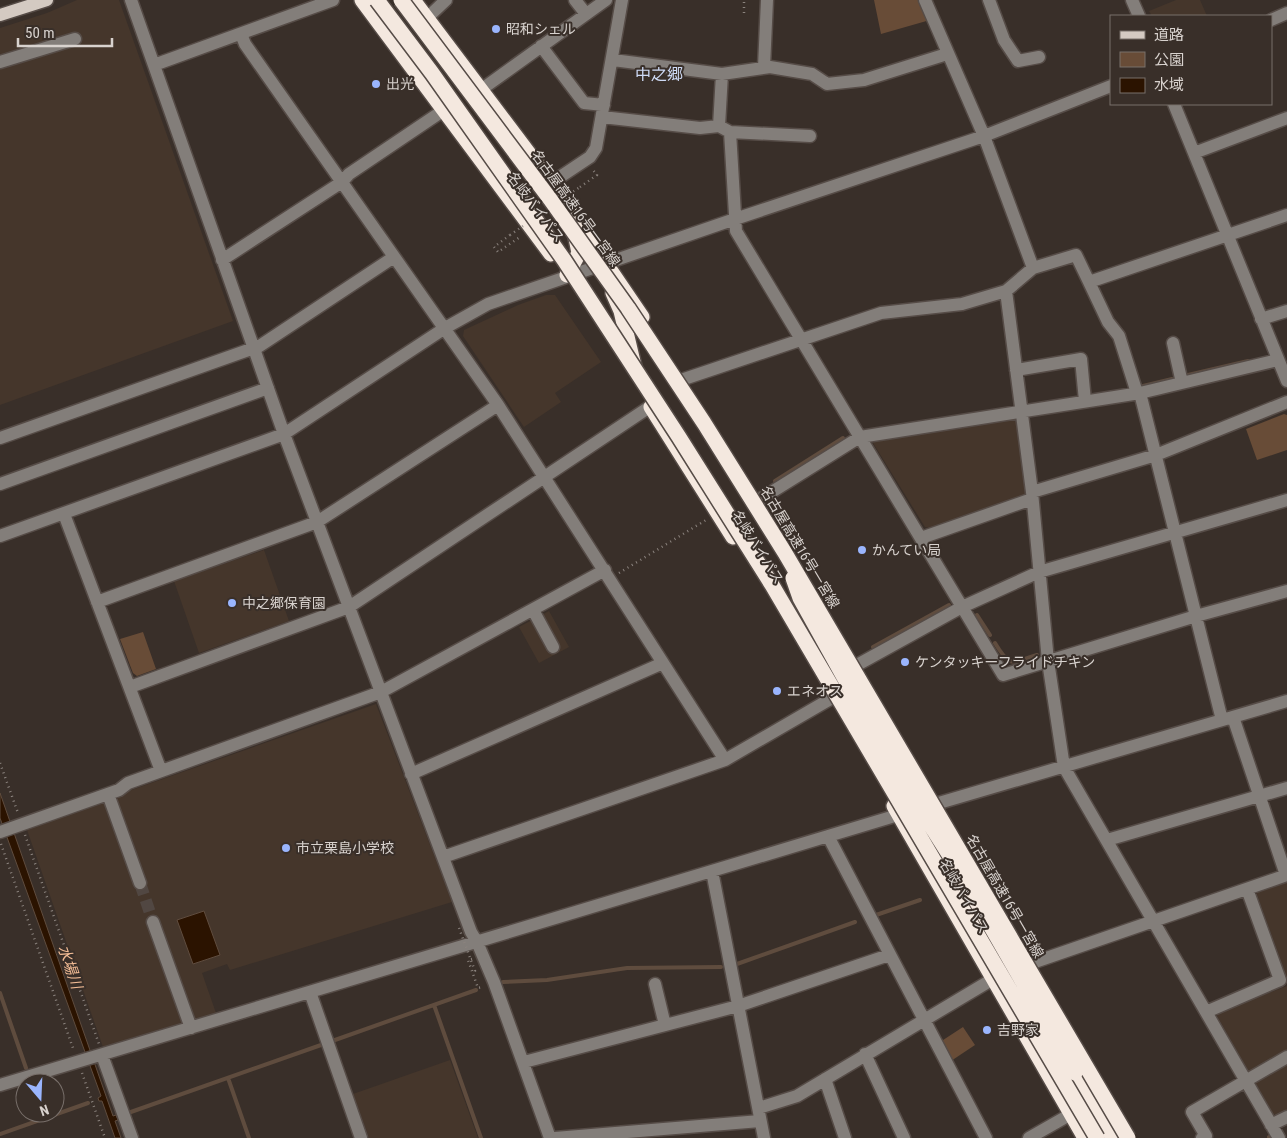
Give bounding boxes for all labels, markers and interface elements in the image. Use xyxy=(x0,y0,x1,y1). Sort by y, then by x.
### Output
scale bar xyxy=(18,15,111,47)
legend xyxy=(1110,15,1272,105)
place label: 昭和シェル xyxy=(506,21,576,37)
marker: 昭和シェル xyxy=(490,23,502,35)
text: 50 m xyxy=(25,24,55,42)
text: 道路 xyxy=(1154,26,1184,44)
text: 公園 xyxy=(1154,51,1184,69)
district label: 中之郷 xyxy=(635,65,683,84)
place label: 出光 xyxy=(386,76,414,92)
text: 水域 xyxy=(1154,76,1184,94)
marker: 出光 xyxy=(370,78,382,90)
street label: 名古屋高速16号一宮線 xyxy=(528,147,624,269)
street label: 名岐バイパス xyxy=(504,169,568,245)
street label: 名古屋高速16号一宮線 xyxy=(757,483,843,611)
street label: 名岐バイパス xyxy=(729,507,787,587)
place label: かんてい局 xyxy=(872,542,941,558)
marker: かんてい局 xyxy=(856,544,868,556)
place label: 中之郷保育園 xyxy=(242,595,326,611)
marker: 中之郷保育園 xyxy=(226,597,238,609)
place label: ケンタッキーフライドチキン xyxy=(915,654,1095,670)
marker: ケンタッキーフライドチキン xyxy=(899,656,911,668)
place label: エネオス xyxy=(787,683,843,699)
marker: エネオス xyxy=(771,685,783,697)
street label: 名古屋高速16号一宮線 xyxy=(963,831,1047,961)
place label: 市立栗島小学校 xyxy=(296,840,394,856)
marker: 市立栗島小学校 xyxy=(280,842,292,854)
street label: 名岐バイパス xyxy=(936,856,992,936)
water label: 水場川 xyxy=(54,943,86,993)
place label: 吉野家 xyxy=(997,1022,1039,1038)
marker: 吉野家 xyxy=(981,1024,993,1036)
north arrow xyxy=(15,1073,65,1123)
text: N xyxy=(38,1101,51,1119)

